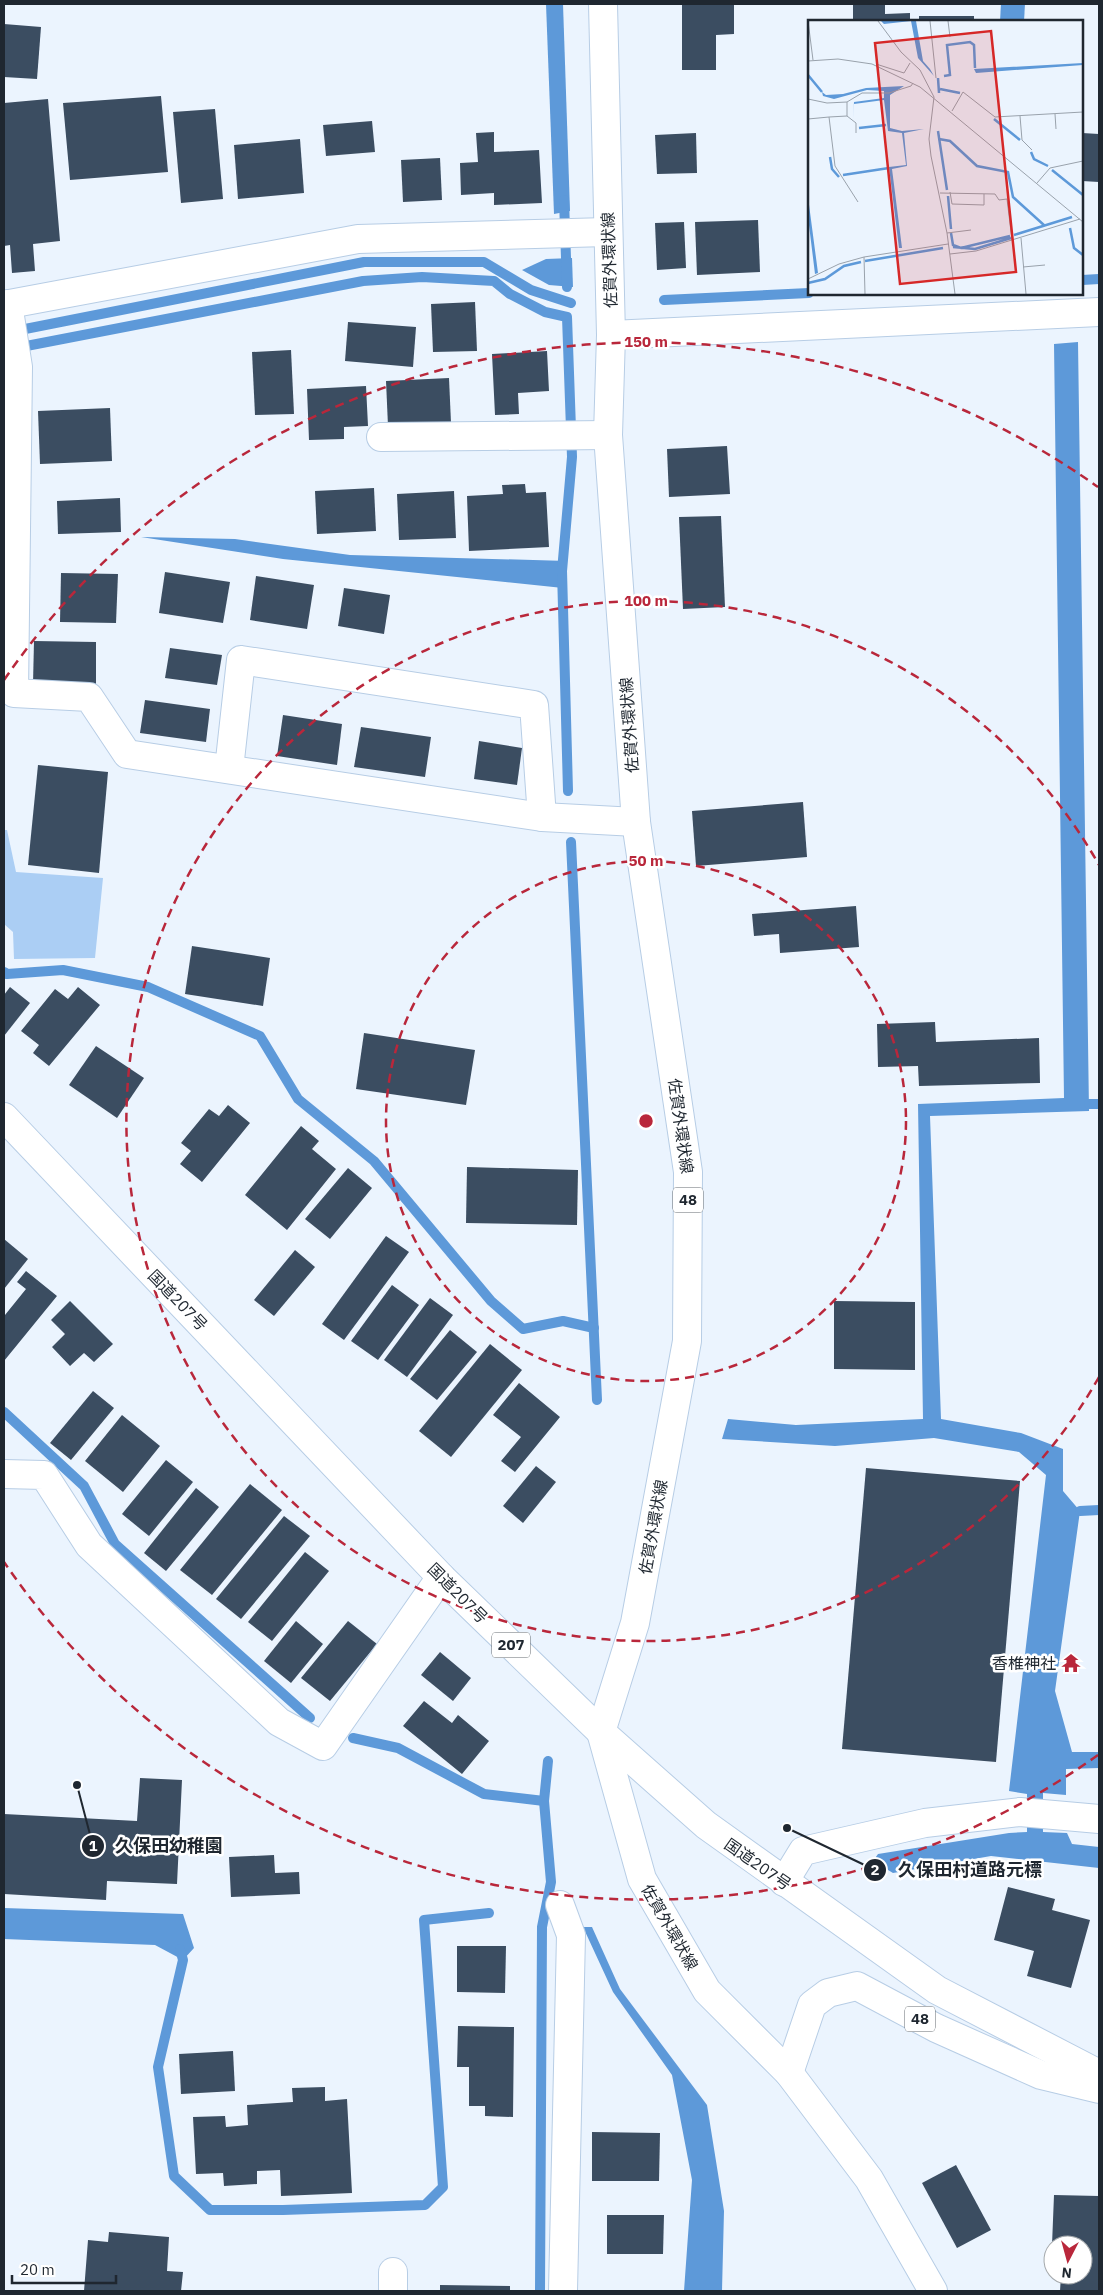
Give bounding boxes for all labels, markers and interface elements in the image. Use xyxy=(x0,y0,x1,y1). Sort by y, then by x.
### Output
inset map xyxy=(808,20,1083,295)
street label: 佐賀外環状線 xyxy=(597,212,621,308)
text: 150 m xyxy=(624,332,668,351)
text: 100 m xyxy=(624,591,668,610)
street label: 佐賀外環状線 xyxy=(616,676,642,774)
text: 50 m xyxy=(629,851,663,870)
street label: 佐賀外環状線 xyxy=(664,1077,698,1175)
centre of rings xyxy=(637,1112,655,1130)
road number: 48 xyxy=(673,1188,703,1212)
street label: 国道207号 xyxy=(144,1265,212,1335)
street label: 佐賀外環状線 xyxy=(635,1478,671,1576)
street label: 国道207号 xyxy=(424,1559,492,1627)
road number: 207 xyxy=(492,1632,530,1658)
temple icon: 香椎神社 xyxy=(1060,1652,1082,1674)
place label: 香椎神社 xyxy=(992,1653,1056,1673)
callout: 久保田幼稚園 xyxy=(80,1829,233,1862)
text: 久保田幼稚園 xyxy=(115,1834,223,1857)
street label: 国道207号 xyxy=(721,1834,795,1894)
text: 1 xyxy=(88,1836,98,1855)
callout: 久保田村道路元標 xyxy=(863,1853,1052,1886)
text: 久保田村道路元標 xyxy=(898,1858,1042,1881)
text: 2 xyxy=(870,1860,880,1879)
street label: 佐賀外環状線 xyxy=(637,1880,703,1974)
road number: 48 xyxy=(905,2006,935,2032)
north arrow xyxy=(1043,2235,1093,2285)
scale bar xyxy=(12,2252,116,2284)
text: 20 m xyxy=(20,2260,55,2279)
text: N xyxy=(1061,2263,1073,2282)

